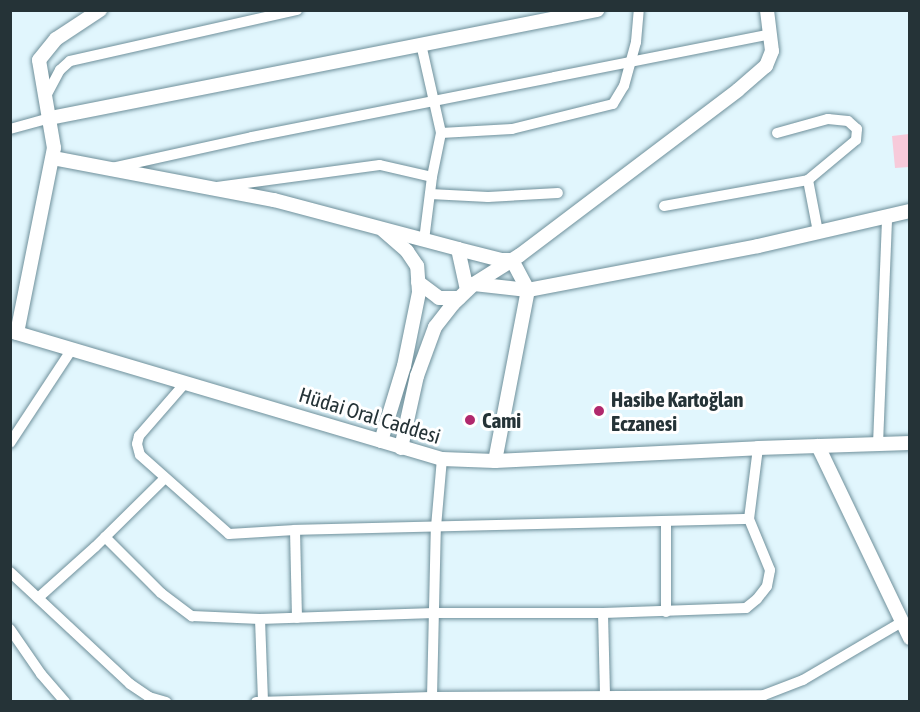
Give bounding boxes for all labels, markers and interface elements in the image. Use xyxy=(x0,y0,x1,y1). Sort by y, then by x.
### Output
street label: Hüdai Oral Caddesi xyxy=(296,381,444,449)
place label: Hasibe Kartoğlan Eczanesi xyxy=(611,386,743,436)
marker: Hasibe Kartoğlan Eczanesi xyxy=(592,404,606,418)
place label: Cami xyxy=(482,407,521,433)
marker: Cami xyxy=(463,413,477,427)

